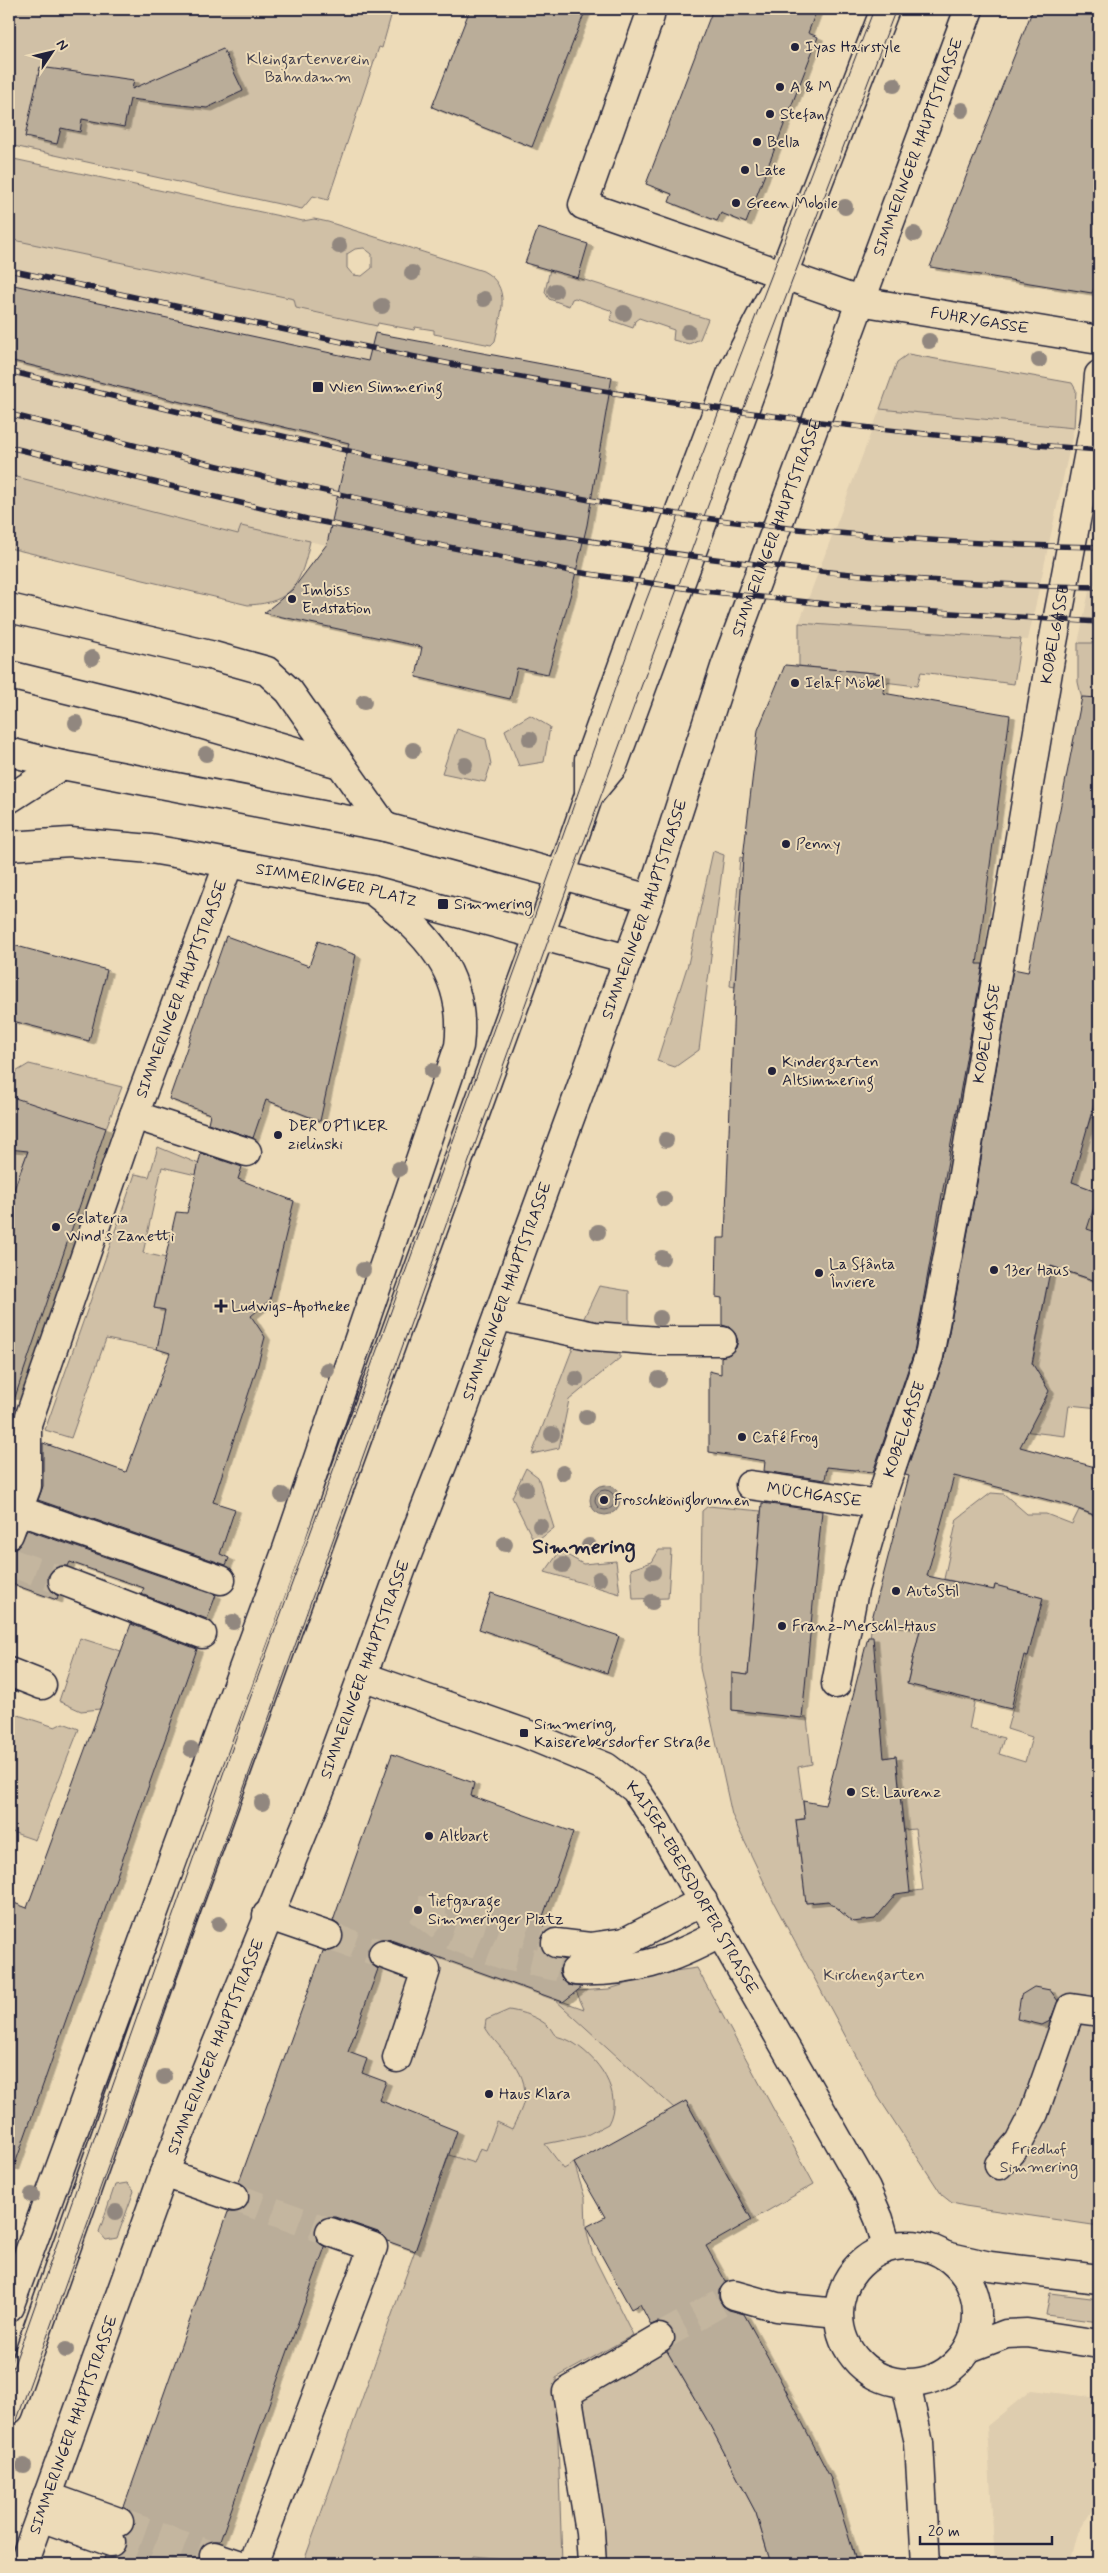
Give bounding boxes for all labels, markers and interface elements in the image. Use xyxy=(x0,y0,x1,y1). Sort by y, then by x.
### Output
north arrow xyxy=(28,28,78,78)
street label: SIMMERINGER HAUPTSTRASSE xyxy=(868,35,968,259)
text: N xyxy=(52,36,72,54)
place label: Iyas Hairstyle xyxy=(805,37,901,58)
marker: Iyas Hairstyle xyxy=(789,41,801,53)
park label: Kleingartenverein Bahndamm xyxy=(247,49,369,88)
place label: A & M xyxy=(790,77,832,98)
marker: A & M xyxy=(774,81,786,93)
place label: Stefan xyxy=(780,104,825,125)
marker: Stefan xyxy=(764,108,776,120)
place label: Bella xyxy=(767,132,800,153)
marker: Bella xyxy=(751,136,763,148)
place label: Late xyxy=(755,160,786,181)
marker: Late xyxy=(739,164,751,176)
place label: Green Mobile xyxy=(746,193,838,214)
marker: Green Mobile xyxy=(730,197,742,209)
street label: FUHRYGASSE xyxy=(929,302,1030,339)
place label: Wien Simmering xyxy=(329,377,443,399)
marker: Wien Simmering xyxy=(311,380,325,394)
street label: SIMMERINGER HAUPTSTRASSE xyxy=(727,415,827,640)
place label: Imbiss Endstation xyxy=(302,580,371,619)
street label: KOBELGASSE xyxy=(1036,583,1074,685)
marker: Imbiss Endstation xyxy=(286,593,298,605)
place label: Ielaf Möbel xyxy=(805,673,885,694)
marker: Ielaf Möbel xyxy=(789,677,801,689)
street label: SIMMERINGER HAUPTSTRASSE xyxy=(597,796,692,1022)
place label: Penny xyxy=(796,834,841,855)
marker: Penny xyxy=(780,838,792,850)
street label: SIMMERINGER PLATZ xyxy=(254,858,419,912)
street label: SIMMERINGER HAUPTSTRASSE xyxy=(131,877,232,1101)
place label: Simmering xyxy=(454,894,533,916)
marker: Simmering xyxy=(436,897,450,911)
street label: KOBELGASSE xyxy=(968,982,1005,1085)
place label: Kindergarten Altsimmering xyxy=(782,1052,879,1092)
marker: Kindergarten Altsimmering xyxy=(766,1065,778,1077)
place label: DER OPTIKER zielinski xyxy=(288,1116,388,1155)
marker: DER OPTIKER zielinski xyxy=(272,1129,284,1141)
street label: SIMMERINGER HAUPTSTRASSE xyxy=(457,1179,556,1403)
place label: Gelateria Wind's Zanetti xyxy=(66,1208,175,1247)
marker: Gelateria Wind's Zanetti xyxy=(50,1221,62,1233)
place label: La Sfânta Înviere xyxy=(829,1254,895,1293)
place label: 13er Haus xyxy=(1004,1260,1069,1281)
marker: 13er Haus xyxy=(988,1264,1000,1276)
marker: La Sfânta Înviere xyxy=(813,1267,825,1279)
place label: Ludwigs-Apotheke xyxy=(231,1296,350,1318)
marker: Ludwigs-Apotheke xyxy=(215,1300,227,1312)
street label: KOBELGASSE xyxy=(878,1379,930,1480)
place label: Café Frog xyxy=(752,1427,818,1448)
marker: Café Frog xyxy=(736,1431,748,1443)
street label: MÜCHGASSE xyxy=(765,1477,863,1512)
place label: Froschkönigbrunnen xyxy=(614,1490,750,1512)
marker: Froschkönigbrunnen xyxy=(598,1494,610,1506)
district label: Simmering xyxy=(532,1533,636,1563)
street label: SIMMERINGER HAUPTSTRASSE xyxy=(315,1557,414,1782)
place label: AutoStil xyxy=(906,1581,959,1602)
marker: AutoStil xyxy=(890,1585,902,1597)
place label: Franz-Merschl-Haus xyxy=(792,1616,936,1637)
marker: Franz-Merschl-Haus xyxy=(776,1620,788,1632)
place label: Simmering, Kaiserebersdorfer Straße xyxy=(534,1714,711,1753)
marker: Simmering, Kaiserebersdorfer Straße xyxy=(518,1727,530,1739)
street label: KAISER-EBERSDORFER STRASSE xyxy=(622,1776,763,1998)
place label: St. Laurenz xyxy=(861,1782,941,1803)
marker: St. Laurenz xyxy=(845,1786,857,1798)
place label: Altbart xyxy=(439,1826,489,1847)
marker: Altbart xyxy=(423,1830,435,1842)
place label: Tiefgarage Simmeringer Platz xyxy=(428,1891,564,1931)
marker: Tiefgarage Simmeringer Platz xyxy=(412,1904,424,1916)
street label: SIMMERINGER HAUPTSTRASSE xyxy=(162,1936,269,2158)
park label: Kirchengarten xyxy=(823,1965,925,1987)
place label: Haus Klara xyxy=(499,2084,571,2105)
marker: Haus Klara xyxy=(483,2088,495,2100)
park label: Friedhof Simmering xyxy=(1000,2139,1078,2179)
street label: SIMMERINGER HAUPTSTRASSE xyxy=(24,2312,122,2537)
scale bar xyxy=(920,2513,1053,2545)
text: 20 m xyxy=(928,2522,960,2542)

